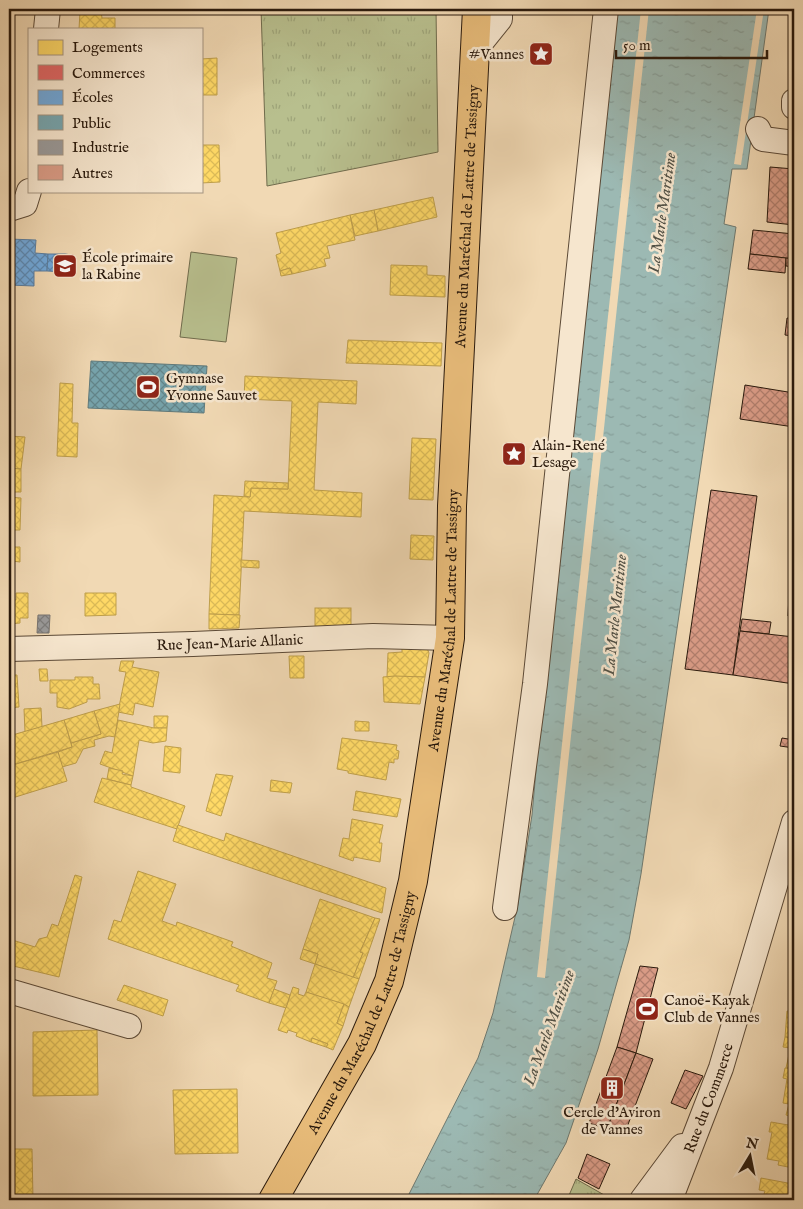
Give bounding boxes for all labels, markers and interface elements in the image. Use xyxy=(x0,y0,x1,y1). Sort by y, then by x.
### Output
legend xyxy=(28,28,202,192)
scale bar xyxy=(616,28,767,60)
text: 50 m xyxy=(623,36,651,55)
text: Logements xyxy=(72,38,143,57)
place icon: #Vannes xyxy=(528,41,554,67)
place label: #Vannes xyxy=(468,45,524,64)
text: Commerces xyxy=(72,64,145,83)
street label: Avenue du Maréchal de Lattre de Tassigny xyxy=(450,84,483,349)
text: Écoles xyxy=(72,88,113,107)
text: Public xyxy=(72,114,111,133)
text: Industrie xyxy=(72,138,129,157)
water label: La Marle Maritime xyxy=(645,151,681,276)
text: Autres xyxy=(71,164,113,183)
place label: École primaire la Rabine xyxy=(82,248,173,284)
school or university icon: École primaire la Rabine xyxy=(52,253,78,279)
place label: Gymnase Yvonne Sauvet xyxy=(166,369,257,405)
sports icon: Gymnase Yvonne Sauvet xyxy=(135,374,161,400)
place label: Alain-René Lesage xyxy=(531,436,605,472)
place icon: Alain-René Lesage xyxy=(501,441,527,467)
street label: Avenue du Maréchal de Lattre de Tassigny xyxy=(423,488,462,754)
water label: La Marle Maritime xyxy=(600,553,632,677)
street label: Rue Jean-Marie Allanic xyxy=(156,630,304,654)
street label: Avenue du Maréchal de Lattre de Tassigny xyxy=(303,888,420,1138)
water label: La Marle Maritime xyxy=(519,967,580,1089)
place label: Canoë-Kayak Club de Vannes xyxy=(664,991,759,1027)
sports icon: Canoë-Kayak Club de Vannes xyxy=(634,996,660,1022)
street label: Rue du Commerce xyxy=(680,1041,737,1156)
building icon: Cercle d'Aviron de Vannes xyxy=(599,1075,625,1101)
place label: Cercle d'Aviron de Vannes xyxy=(563,1103,661,1139)
north arrow xyxy=(726,1132,776,1182)
text: N xyxy=(744,1134,760,1154)

